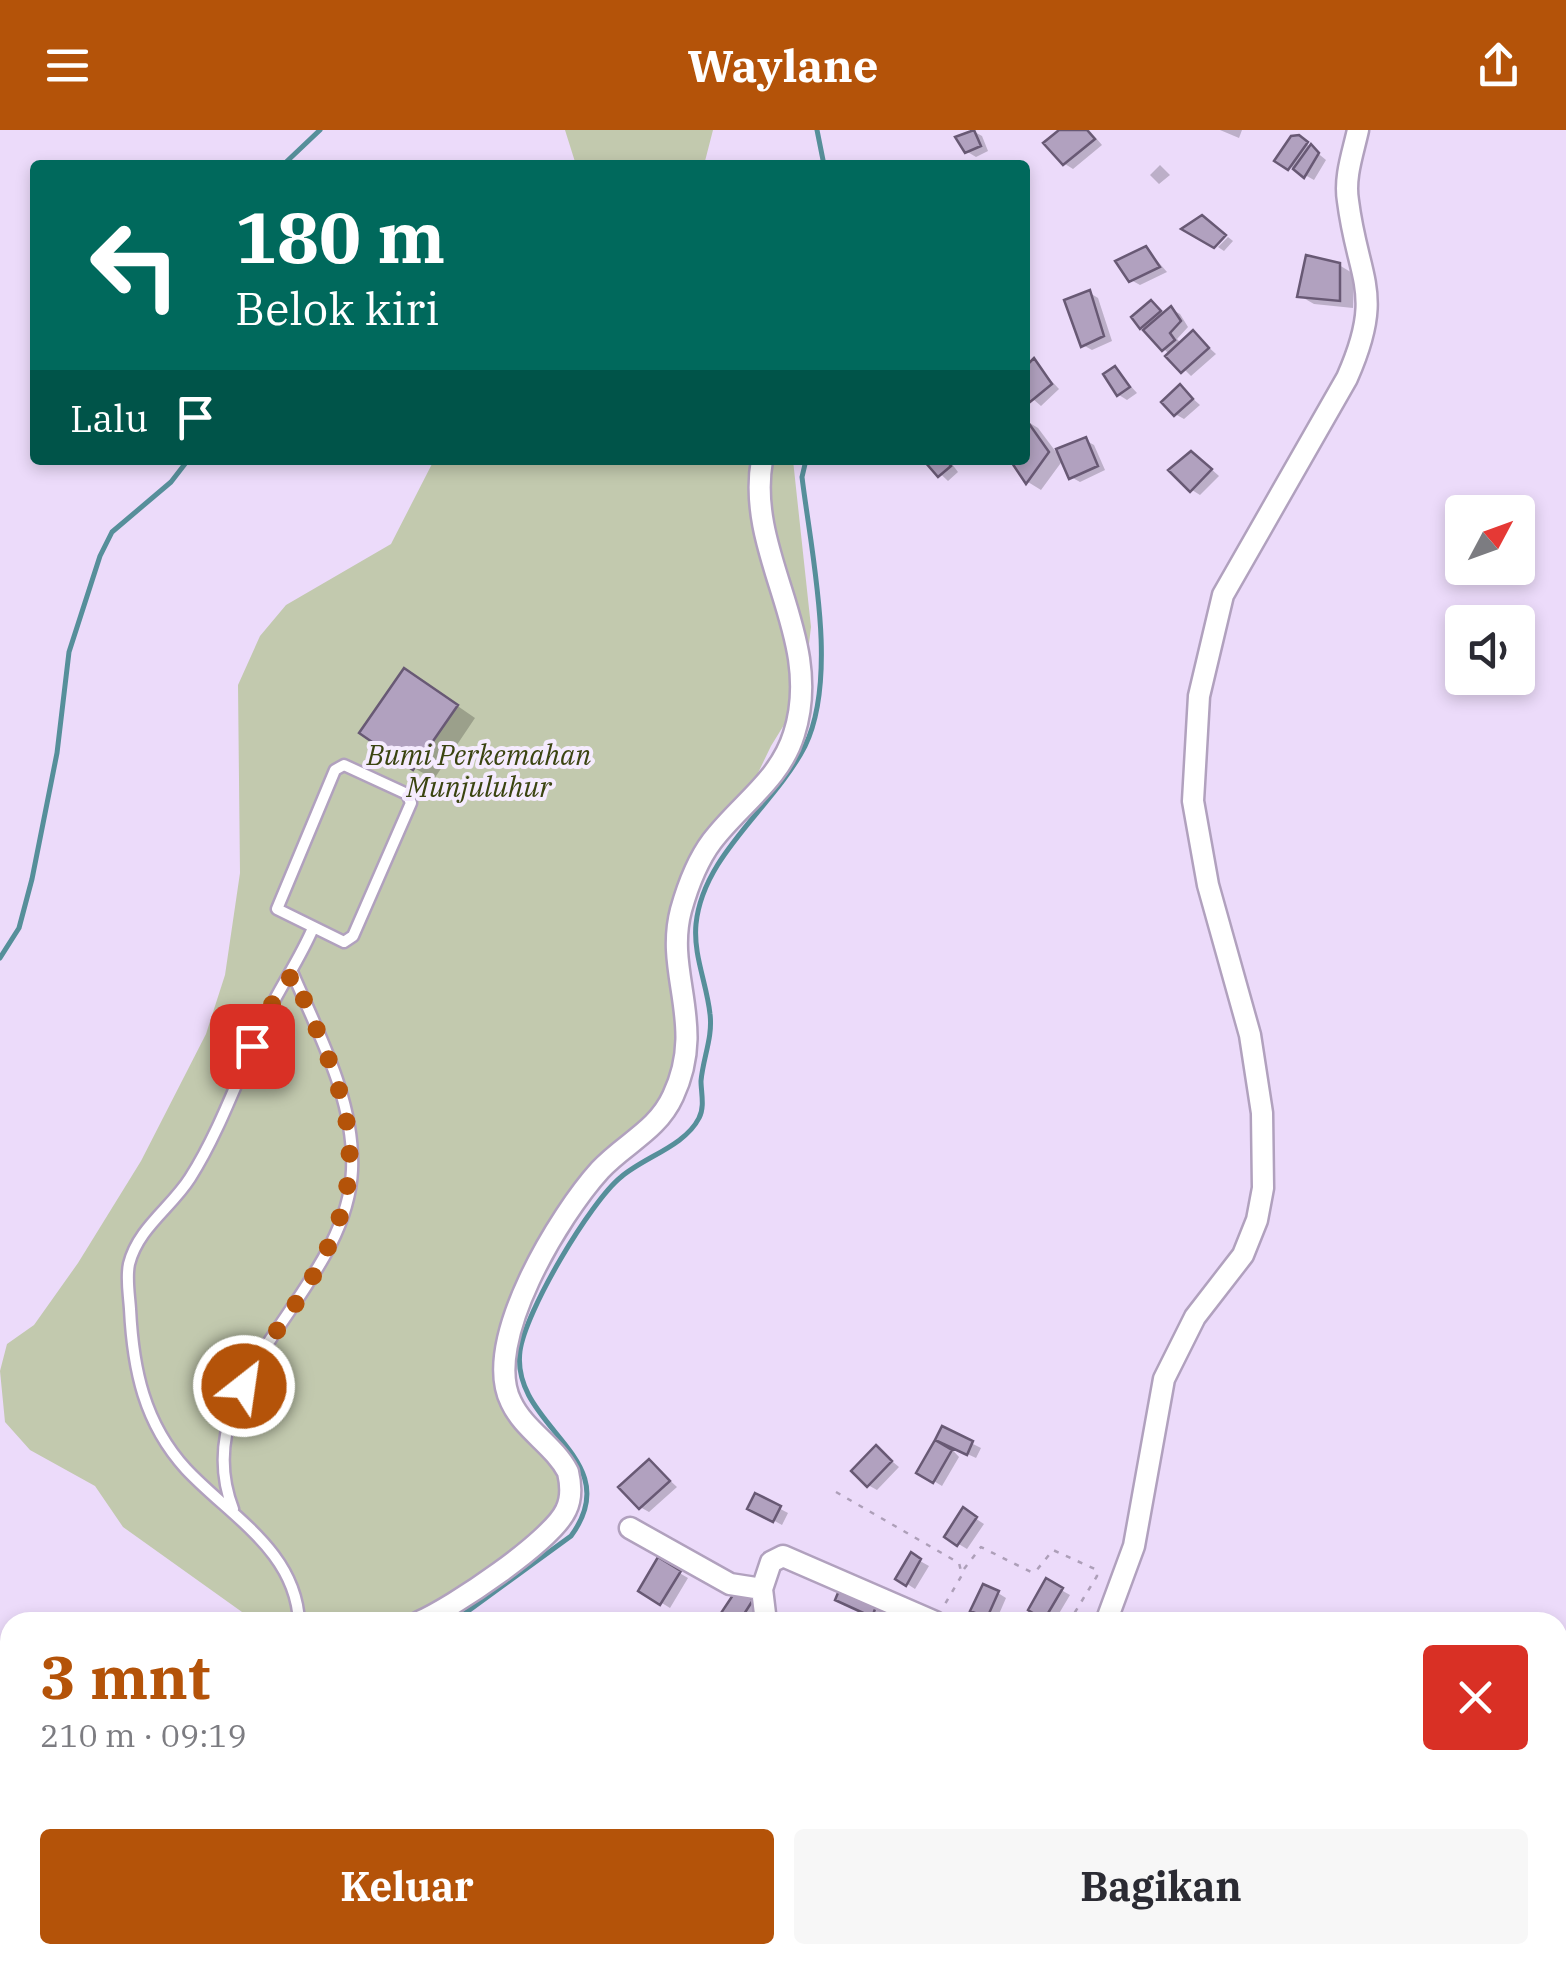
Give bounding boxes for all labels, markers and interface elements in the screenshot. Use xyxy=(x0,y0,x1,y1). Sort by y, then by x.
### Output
text: Waylane xyxy=(688,36,878,94)
icon: menu xyxy=(40,38,95,93)
icon: share xyxy=(1471,38,1526,93)
text: 180 m xyxy=(235,191,445,282)
icon: left xyxy=(70,200,200,330)
text: Belok kiri xyxy=(235,279,439,337)
icon: arrive xyxy=(168,390,223,445)
text: Lalu xyxy=(70,393,148,442)
north arrow xyxy=(1445,495,1535,585)
map controls xyxy=(1445,495,1535,695)
button: sound xyxy=(1445,605,1535,695)
park label: Bumi Perkemahan Munjuluhur xyxy=(366,736,591,805)
pin xyxy=(210,1004,295,1089)
icon: arrive xyxy=(225,1019,280,1074)
position arrow xyxy=(192,1334,296,1438)
text: 3 mnt xyxy=(40,1637,210,1716)
button: close xyxy=(1423,1645,1528,1750)
text: 210 m · 09:19 xyxy=(40,1714,247,1756)
button: Keluar xyxy=(40,1829,774,1944)
button: Bagikan xyxy=(794,1829,1528,1944)

